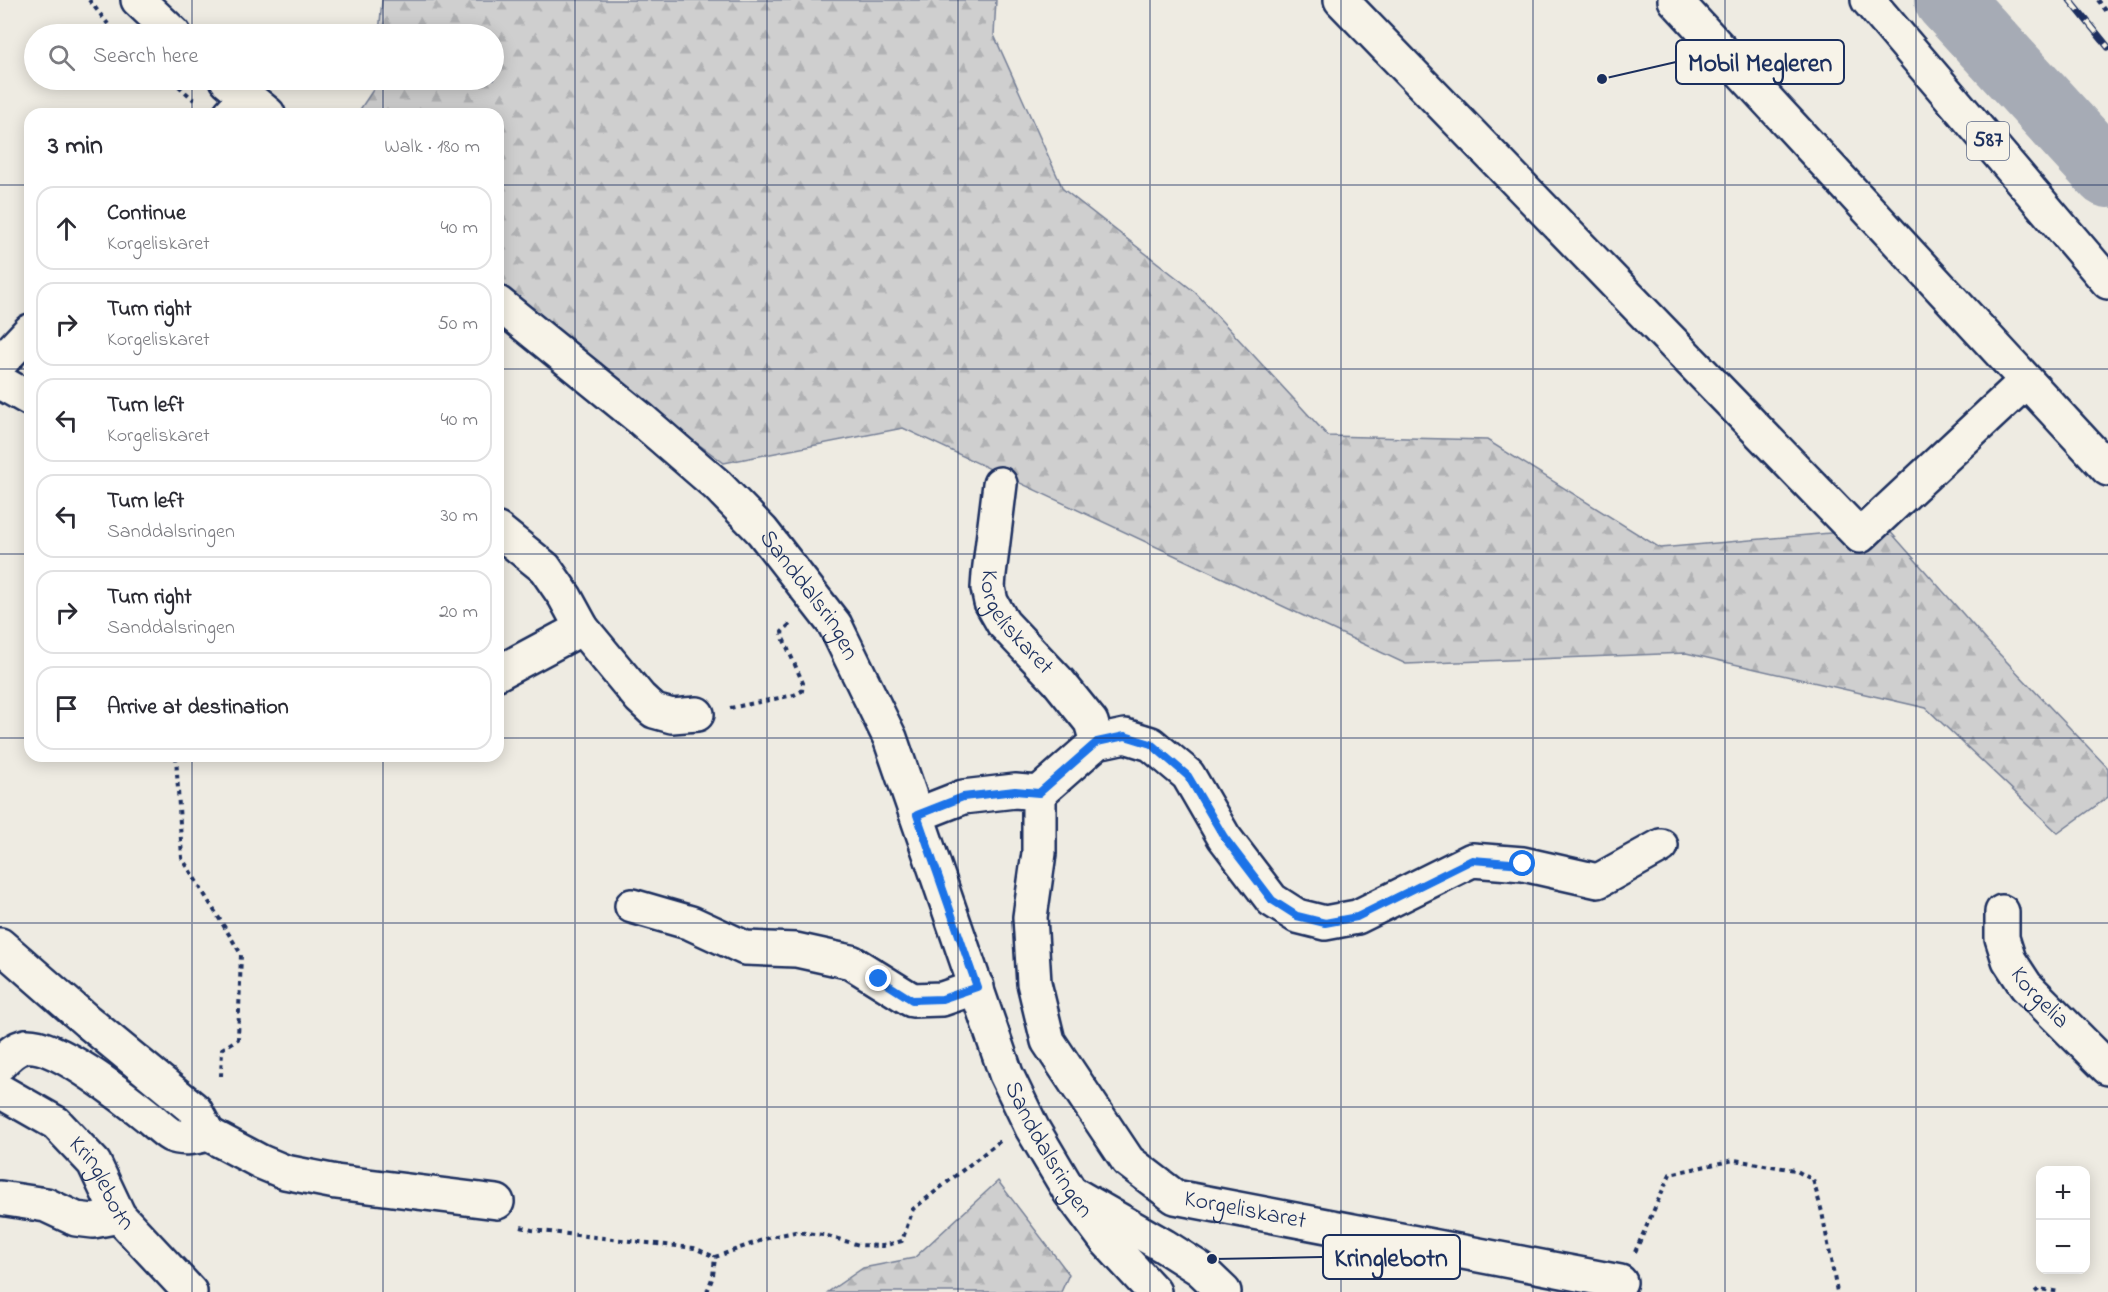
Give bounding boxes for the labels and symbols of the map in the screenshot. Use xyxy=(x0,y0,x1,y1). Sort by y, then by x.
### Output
callout: Mobil Megleren xyxy=(1676,40,1844,84)
text: Mobil Megleren xyxy=(1688,46,1832,85)
road number: 587 xyxy=(1967,122,2009,160)
street label: Sanddalsringen xyxy=(750,523,867,666)
street label: Korgeliskaret xyxy=(970,568,1061,683)
route start xyxy=(1509,850,1535,876)
street label: Korgelia xyxy=(2001,960,2077,1037)
route end xyxy=(865,965,891,991)
street label: Sanddalsringen xyxy=(995,1075,1101,1226)
street label: Kringlebotn xyxy=(60,1128,142,1239)
street label: Korgeliskaret xyxy=(1181,1182,1309,1239)
callout: Kringlebotn xyxy=(1323,1235,1460,1279)
text: Kringlebotn xyxy=(1334,1241,1448,1280)

